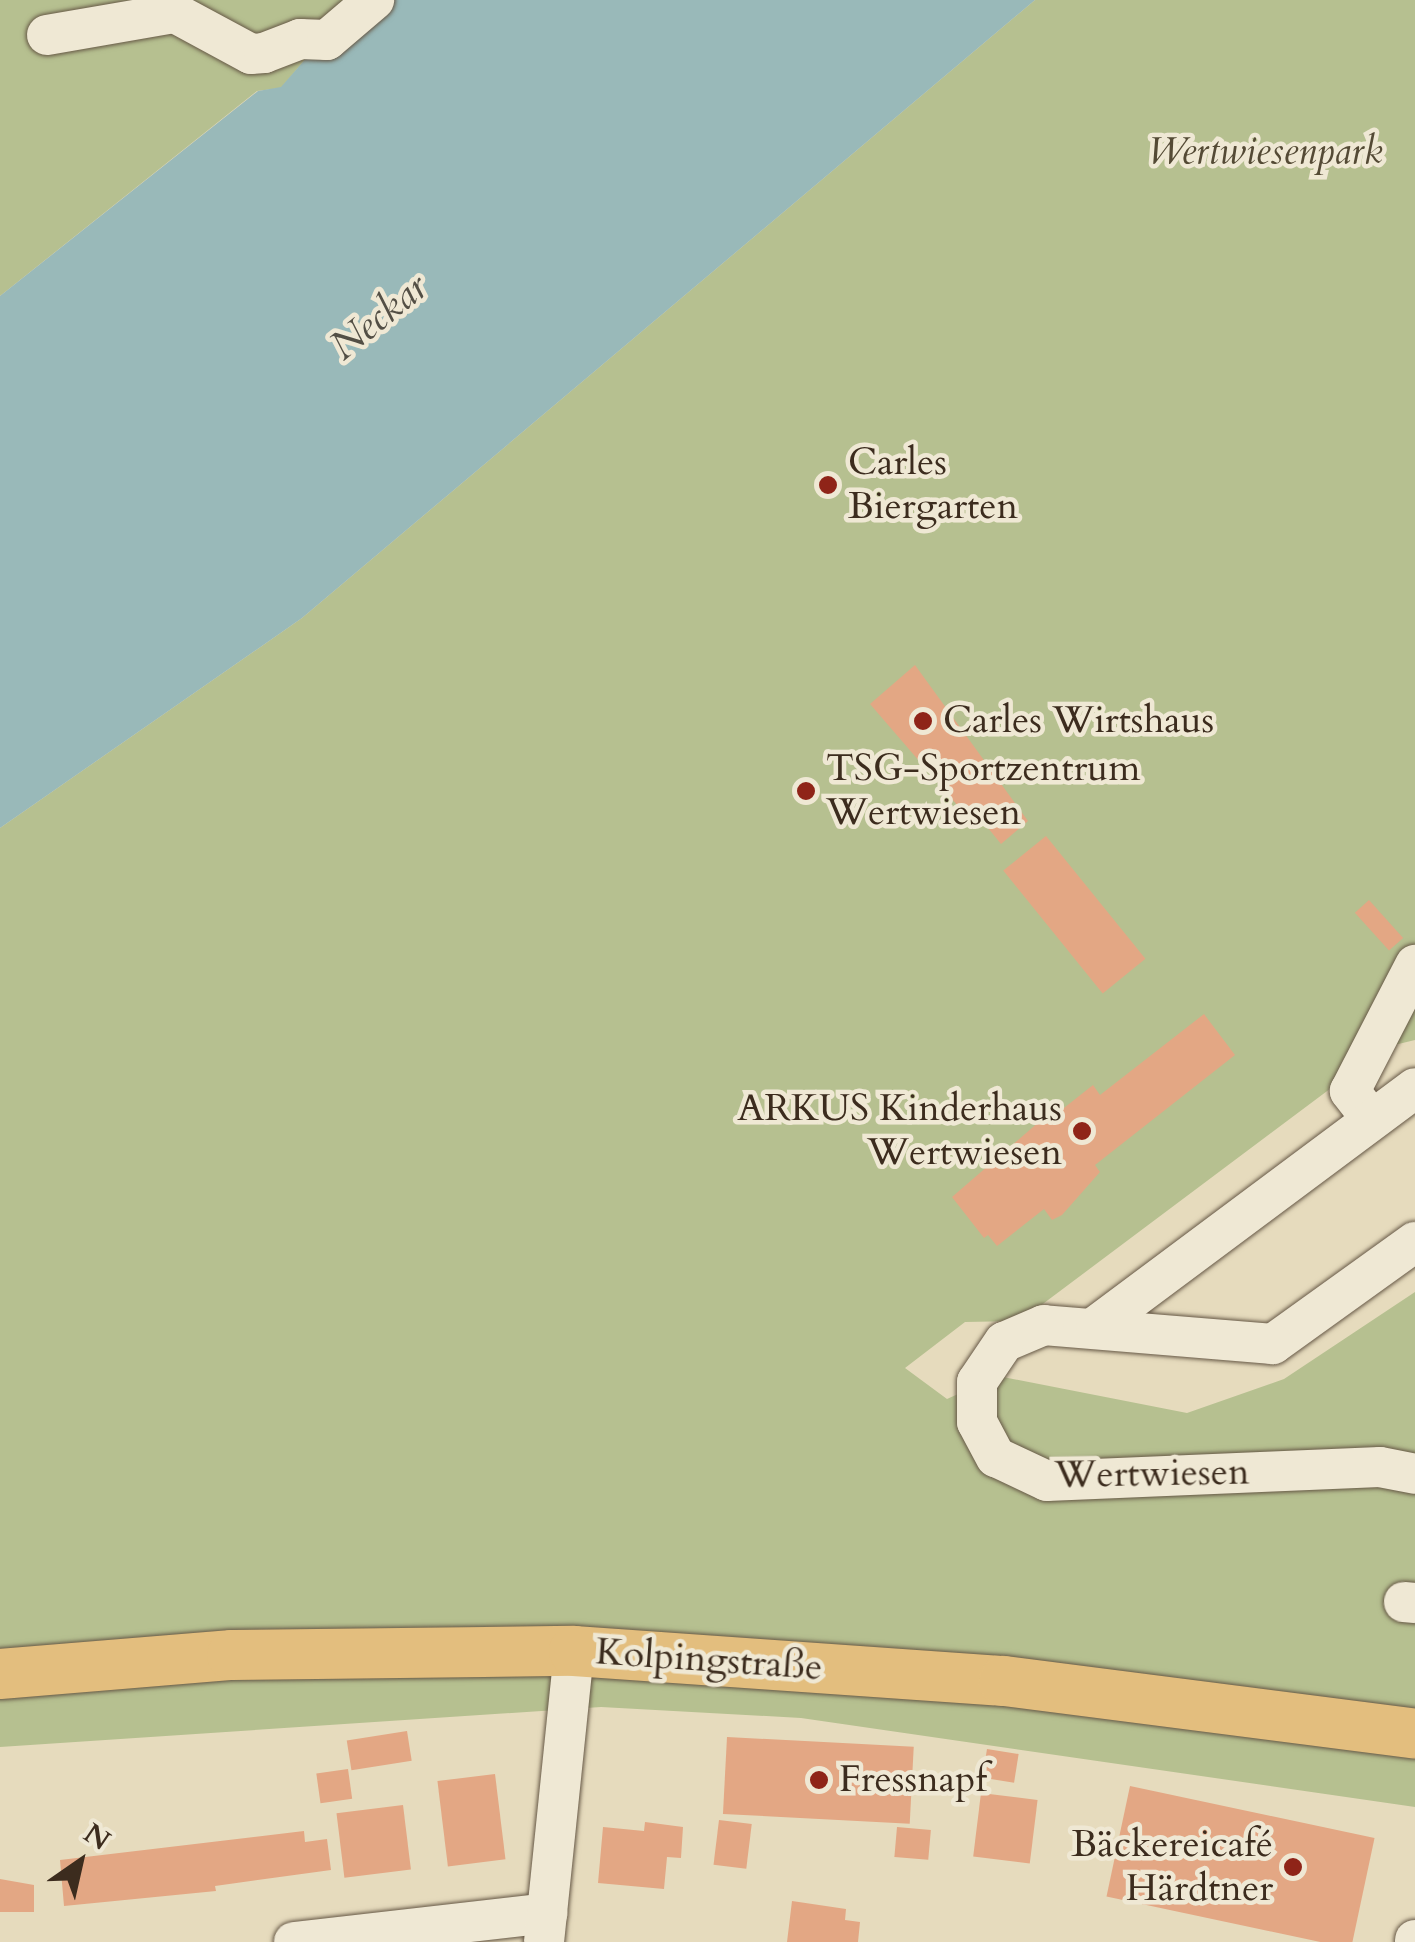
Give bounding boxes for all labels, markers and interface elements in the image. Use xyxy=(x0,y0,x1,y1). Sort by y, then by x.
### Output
park label: Wertwiesenpark xyxy=(1147,129,1383,175)
water label: Neckar xyxy=(321,263,437,371)
place label: Carles Biergarten xyxy=(848,440,1018,530)
marker: Carles Biergarten xyxy=(817,474,839,496)
place label: Carles Wirtshaus xyxy=(943,698,1214,744)
marker: Carles Wirtshaus xyxy=(912,710,934,732)
place label: TSG-Sportzentrum Wertwiesen xyxy=(826,746,1140,836)
marker: TSG-Sportzentrum Wertwiesen xyxy=(795,780,817,802)
place label: ARKUS Kinderhaus Wertwiesen xyxy=(737,1086,1062,1176)
marker: ARKUS Kinderhaus Wertwiesen xyxy=(1071,1120,1093,1142)
street label: Wertwiesen xyxy=(1054,1450,1250,1498)
street label: Kolpingstraße xyxy=(594,1629,824,1691)
place label: Fressnapf xyxy=(839,1757,987,1803)
marker: Fressnapf xyxy=(808,1769,830,1791)
north arrow xyxy=(30,1812,130,1912)
text: N xyxy=(76,1815,117,1860)
place label: Bäckereicafé Härdtner xyxy=(1071,1822,1273,1912)
marker: Bäckereicafé Härdtner xyxy=(1282,1856,1304,1878)

